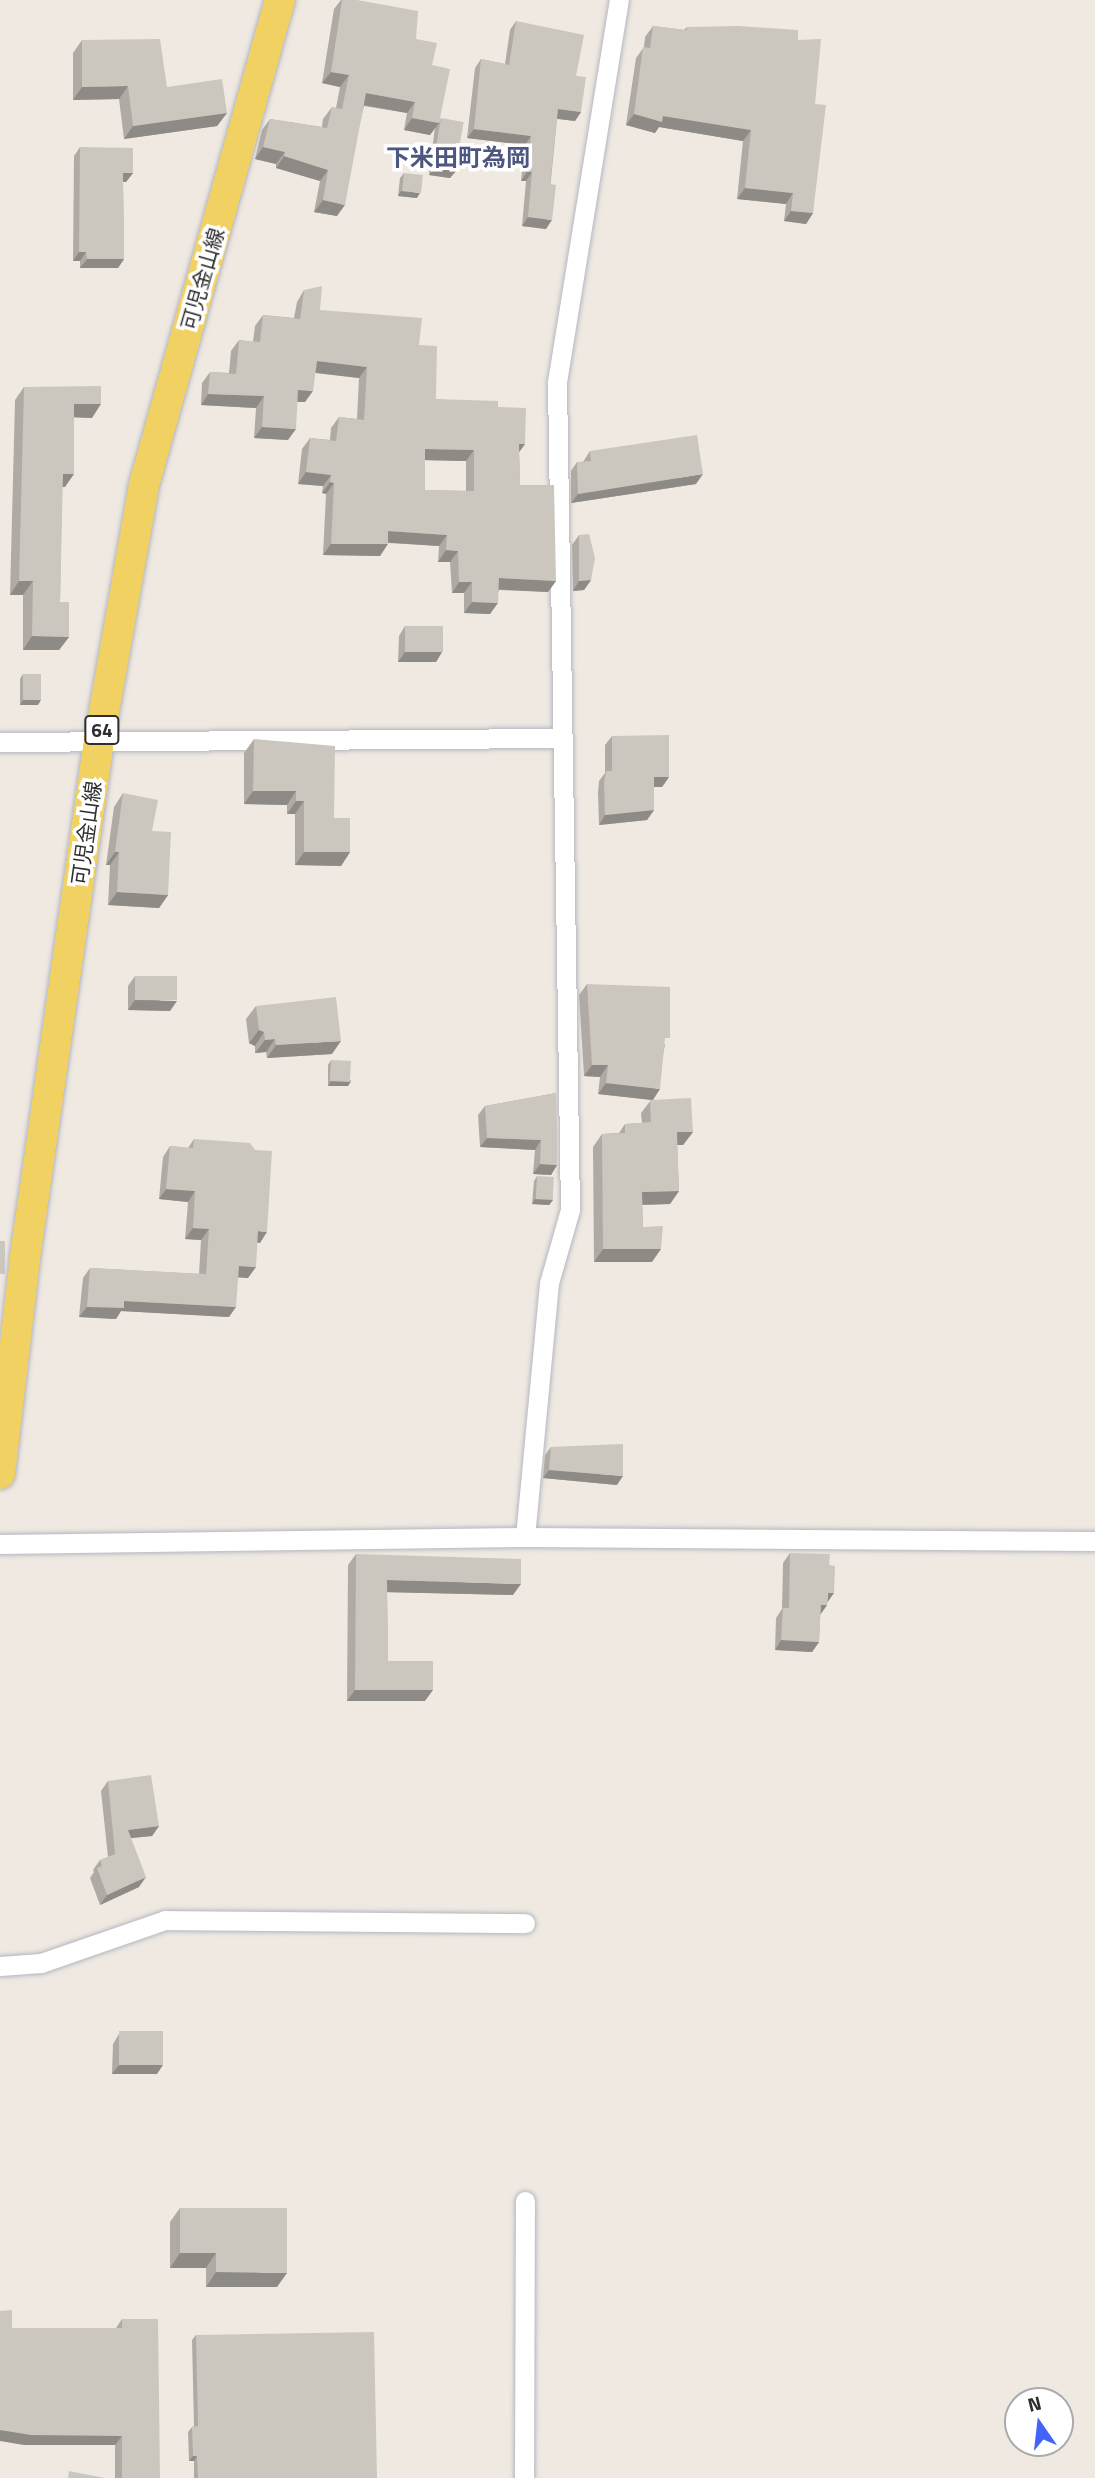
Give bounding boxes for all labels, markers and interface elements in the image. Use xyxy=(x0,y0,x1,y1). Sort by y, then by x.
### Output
district label: 下米田町為岡 xyxy=(386,144,530,172)
street label: 可児金山線 xyxy=(175,225,229,333)
road number: 64 xyxy=(83,715,121,746)
street label: 可児金山線 xyxy=(66,779,106,887)
north arrow xyxy=(1004,2387,1074,2457)
text: N xyxy=(1024,2387,1044,2419)

